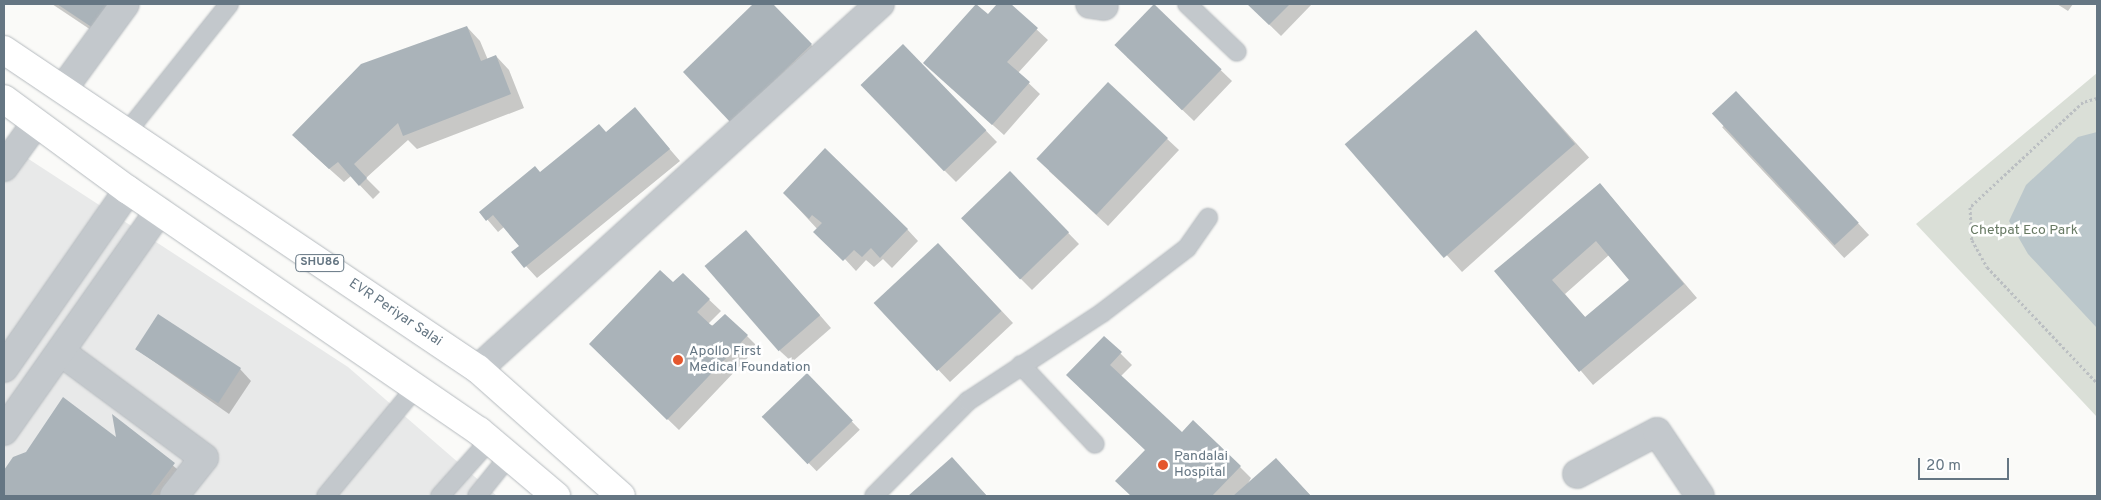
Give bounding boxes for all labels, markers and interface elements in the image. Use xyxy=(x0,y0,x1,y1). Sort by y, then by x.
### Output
park label: Chetpat Eco Park xyxy=(1970,223,2078,239)
road number: SHU86 xyxy=(295,254,345,272)
street label: EVR Periyar Salai xyxy=(345,276,445,350)
place label: Apollo First Medical Foundation xyxy=(689,344,811,377)
marker: Apollo First Medical Foundation xyxy=(671,353,685,367)
scale bar xyxy=(1921,448,2012,480)
place label: Pandalai Hospital xyxy=(1174,449,1228,482)
text: 20 m xyxy=(1926,457,1961,476)
marker: Pandalai Hospital xyxy=(1156,458,1170,472)

